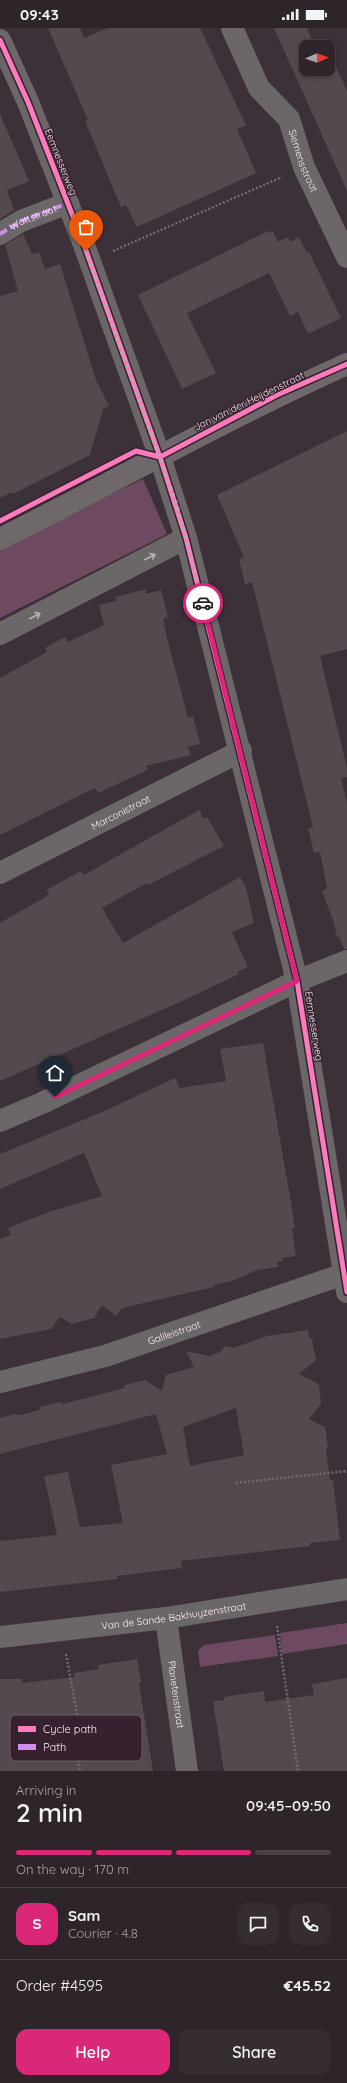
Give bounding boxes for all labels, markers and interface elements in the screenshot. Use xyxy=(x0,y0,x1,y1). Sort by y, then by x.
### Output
text: 09:43 xyxy=(20,5,59,24)
north arrow xyxy=(299,40,335,76)
map controls xyxy=(299,40,335,76)
street label: Eemnesserweg xyxy=(42,127,80,197)
street label: Siemensstraat xyxy=(286,128,322,195)
street label: Wattstraat xyxy=(7,201,59,233)
pin xyxy=(69,210,103,251)
icon: bag xyxy=(75,216,97,238)
street label: Jan van der Heijdenstraat xyxy=(192,368,307,433)
one-way arrow xyxy=(144,553,156,560)
courier xyxy=(183,583,223,623)
icon: car xyxy=(192,592,214,614)
one-way arrow xyxy=(28,612,40,619)
street label: Marconistraat xyxy=(89,791,153,832)
street label: Eemnesserweg xyxy=(302,990,326,1062)
pin xyxy=(38,1056,72,1097)
icon: home xyxy=(44,1062,66,1084)
street label: Galileistraat xyxy=(146,1317,203,1347)
street label: Van de Sande Bakhuyzenstraat xyxy=(101,1599,248,1632)
street label: Planetenstraat xyxy=(165,1660,188,1729)
legend xyxy=(10,1715,142,1761)
text: Cycle path xyxy=(43,1722,97,1736)
text: Path xyxy=(43,1740,66,1754)
text: Arriving in xyxy=(16,1782,76,1798)
text: 2 min xyxy=(16,1796,83,1829)
text: 09:45–09:50 xyxy=(246,1796,331,1815)
text: On the way · 170 m xyxy=(16,1861,129,1877)
button: chat xyxy=(237,1903,279,1945)
button: phone xyxy=(289,1903,331,1945)
text: Sam xyxy=(68,1906,100,1925)
text: S xyxy=(33,1914,41,1933)
text: Courier · 4.8 xyxy=(68,1925,138,1941)
text: Order #4595 xyxy=(16,1976,103,1995)
text: €45.52 xyxy=(284,1976,331,1995)
button: Help xyxy=(16,2029,170,2075)
button: Share xyxy=(178,2029,331,2075)

